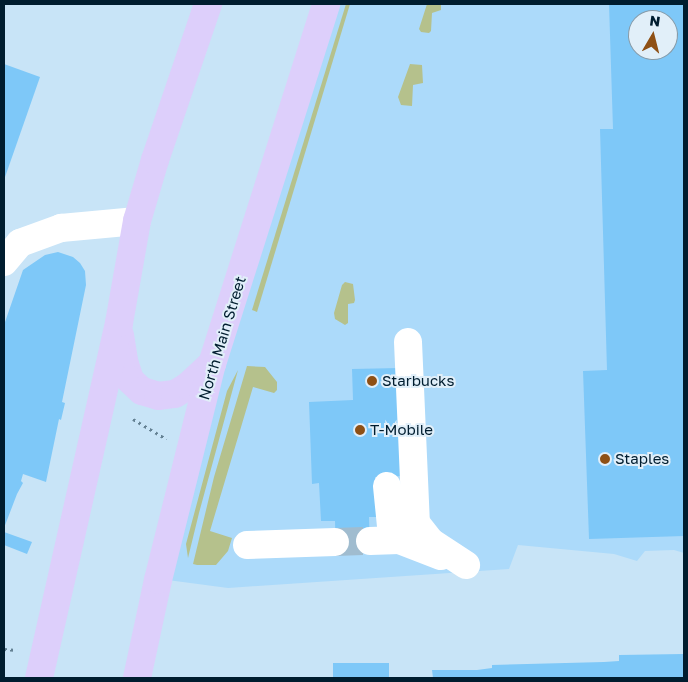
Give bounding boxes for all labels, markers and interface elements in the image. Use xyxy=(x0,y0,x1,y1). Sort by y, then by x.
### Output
north arrow xyxy=(628,10,678,60)
text: N xyxy=(649,11,661,30)
street label: North Main Street xyxy=(195,274,249,402)
place label: Starbucks xyxy=(382,372,455,390)
marker: Starbucks xyxy=(366,375,378,387)
place label: T-Mobile xyxy=(370,421,433,439)
marker: T-Mobile xyxy=(354,424,366,436)
place label: Staples xyxy=(615,450,669,468)
marker: Staples xyxy=(599,453,611,465)

